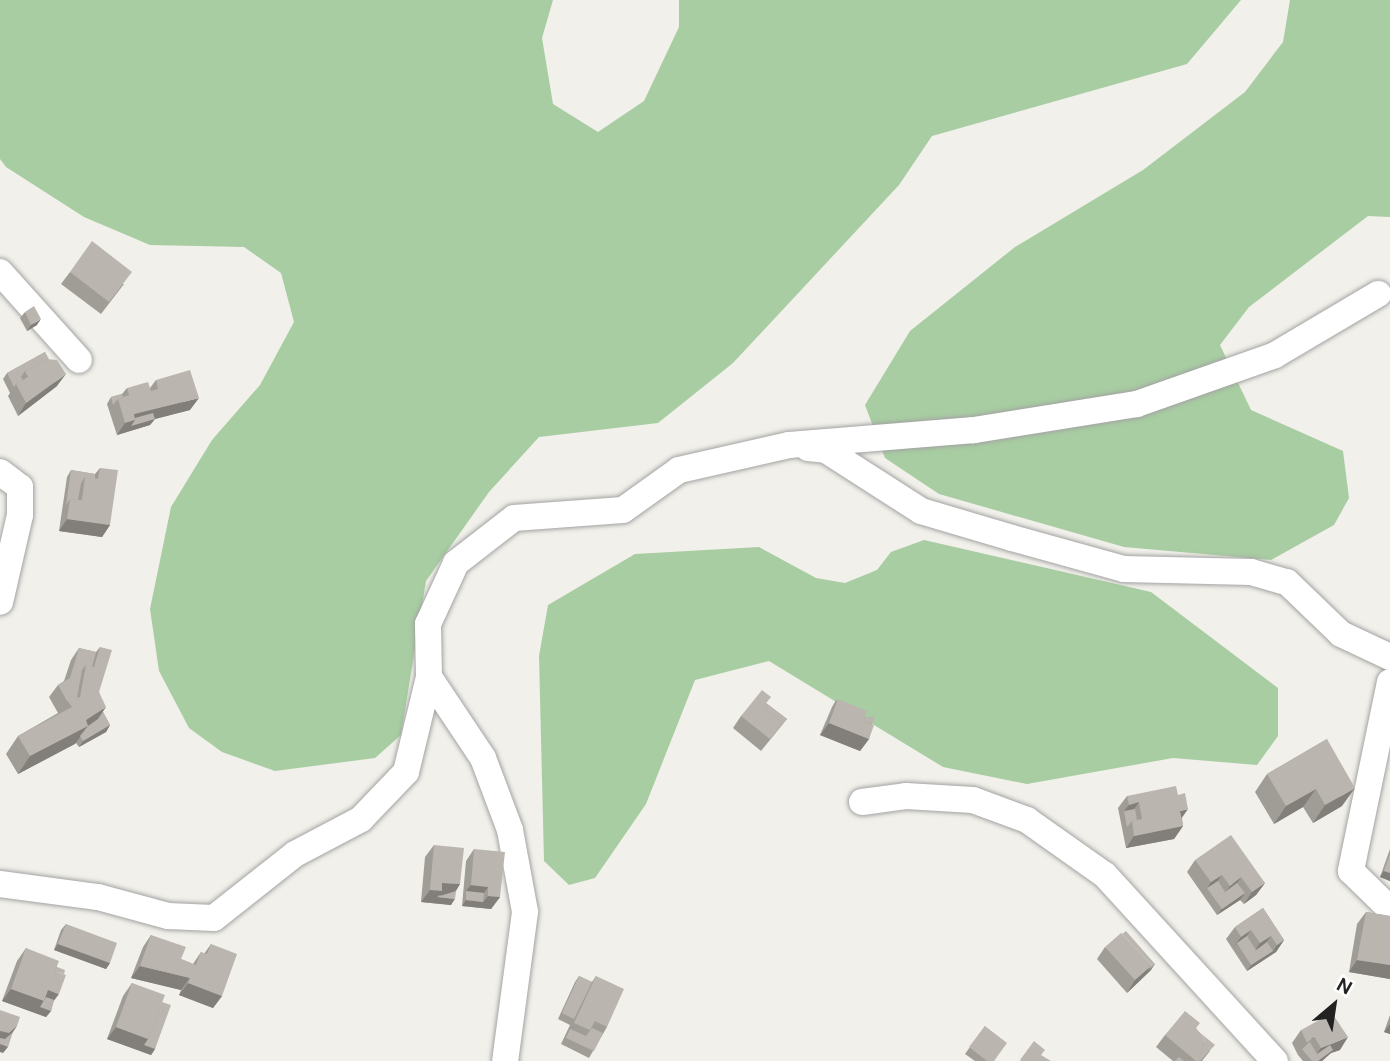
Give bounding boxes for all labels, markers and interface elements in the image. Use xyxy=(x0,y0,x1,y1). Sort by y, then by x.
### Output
north arrow xyxy=(1299,970,1369,1040)
text: N xyxy=(1332,972,1357,1000)

